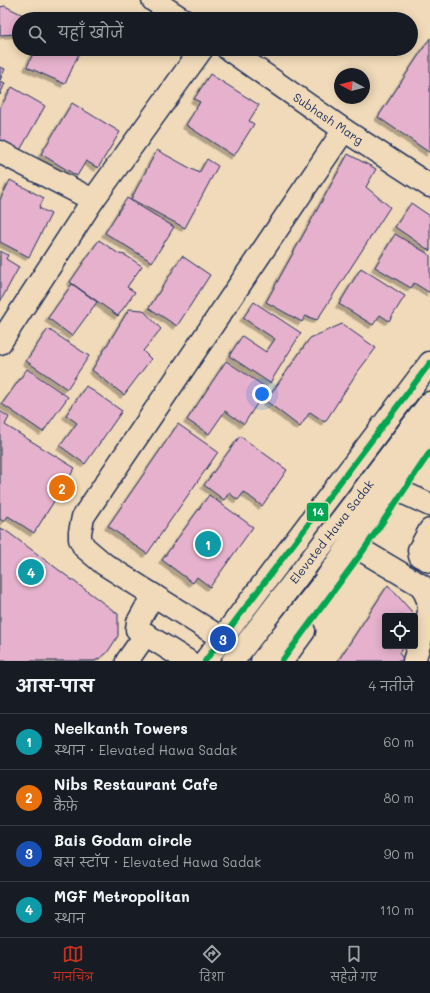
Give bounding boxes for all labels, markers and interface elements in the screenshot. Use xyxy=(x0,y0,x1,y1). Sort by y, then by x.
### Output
search box xyxy=(12,12,418,56)
text: यहाँ खोजें xyxy=(58,22,123,42)
icon: search xyxy=(26,23,48,45)
north arrow xyxy=(334,68,370,104)
street label: Subhash Marg xyxy=(290,89,367,148)
your location xyxy=(252,384,272,404)
pin: 2 xyxy=(49,473,75,503)
street label: Elevated Hawa Sadak xyxy=(286,476,377,587)
line badge: 14 xyxy=(306,502,329,522)
text: 14 xyxy=(312,504,324,519)
pin: 1 xyxy=(195,529,221,559)
pin: 4 xyxy=(18,557,44,587)
map controls xyxy=(382,613,418,649)
button: locate xyxy=(382,613,418,649)
pin: 3 xyxy=(210,624,236,654)
text: आस-पास xyxy=(16,674,94,696)
text: 4 नतीजे xyxy=(368,677,414,694)
text: Neelkanth Towers xyxy=(54,718,188,738)
text: 1 xyxy=(26,733,32,750)
text: 60 m xyxy=(384,733,414,750)
text: स्थान · Elevated Hawa Sadak xyxy=(54,741,237,758)
text: Nibs Restaurant Cafe xyxy=(54,774,218,794)
text: 2 xyxy=(25,789,33,806)
text: 80 m xyxy=(384,789,414,806)
text: कैफ़े xyxy=(54,797,78,814)
text: Bais Godam circle xyxy=(54,830,192,850)
text: 3 xyxy=(25,845,33,862)
text: 90 m xyxy=(384,845,414,862)
text: बस स्टॉप · Elevated Hawa Sadak xyxy=(54,853,261,870)
text: MGF Metropolitan xyxy=(54,886,190,906)
text: 4 xyxy=(25,901,33,918)
text: 110 m xyxy=(380,901,414,918)
text: स्थान xyxy=(54,909,85,926)
tab: मानचित्र xyxy=(53,943,93,989)
tab: दिशा xyxy=(200,943,224,989)
tab: सहेजे गए xyxy=(331,943,377,989)

